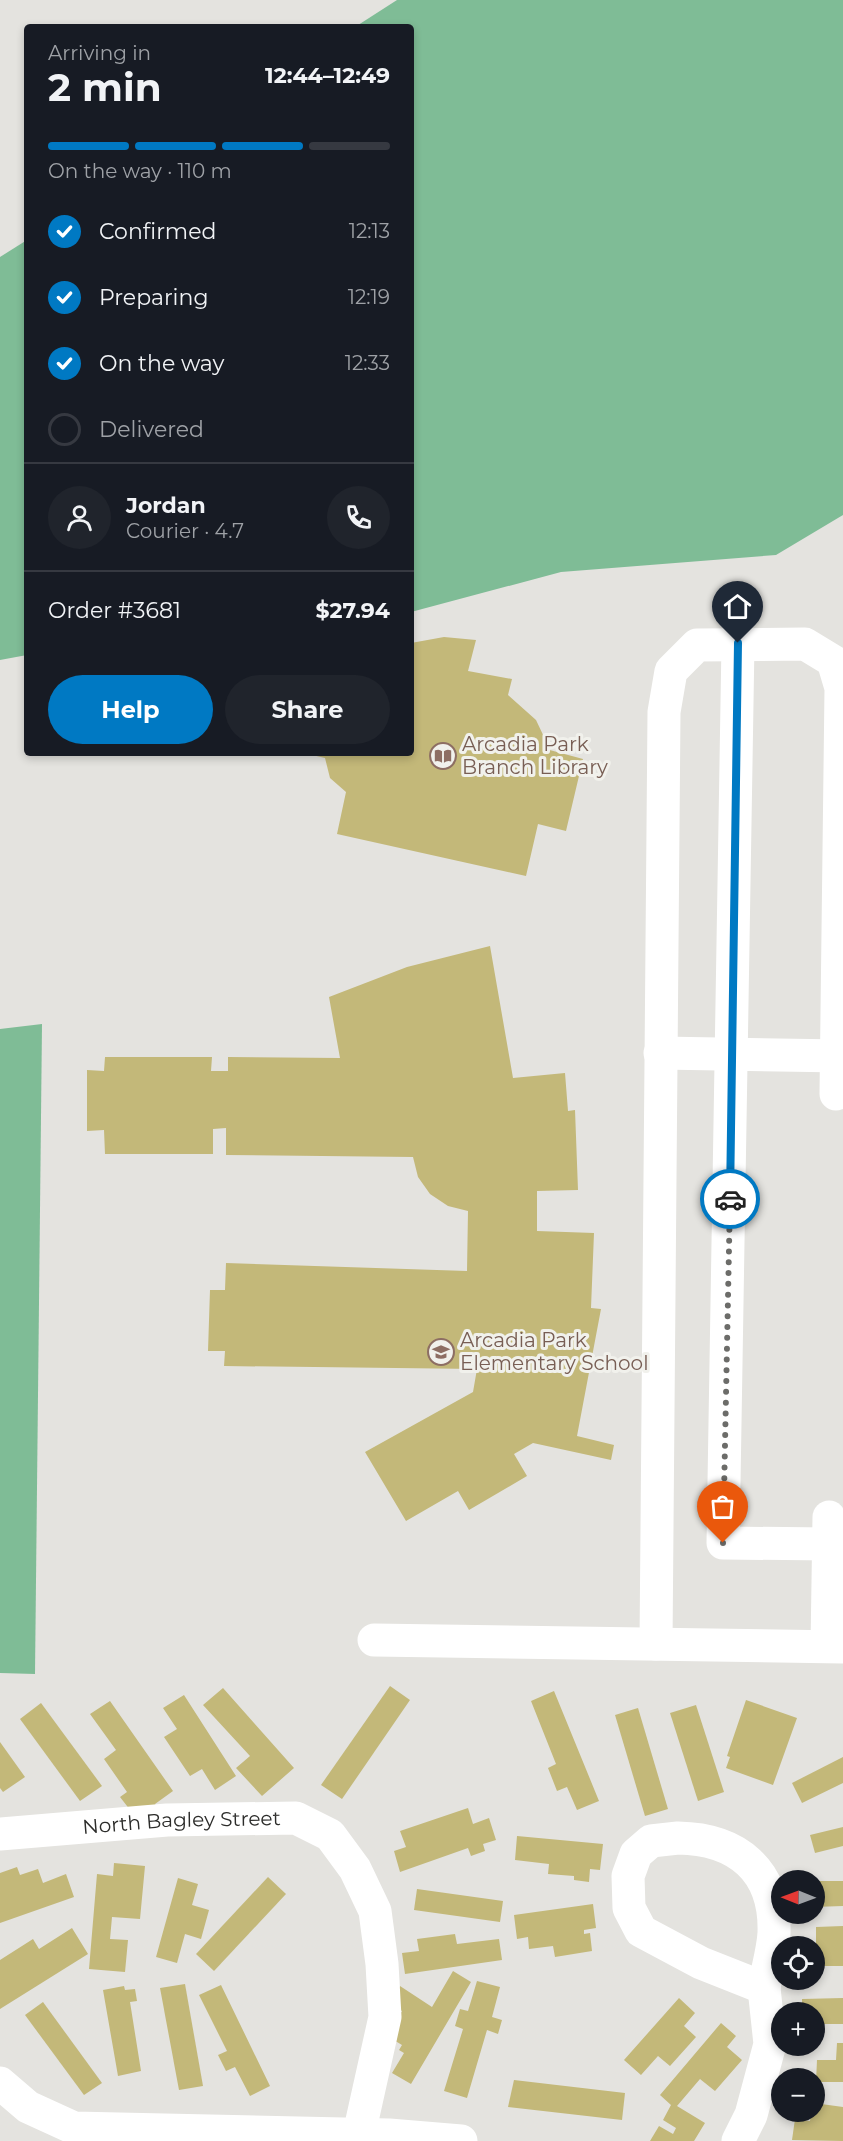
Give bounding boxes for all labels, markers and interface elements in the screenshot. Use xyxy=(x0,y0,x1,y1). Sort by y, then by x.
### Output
text: Arriving in xyxy=(48,41,151,65)
text: 12:44–12:49 xyxy=(265,62,390,89)
text: 2 min xyxy=(48,63,162,111)
text: On the way · 110 m xyxy=(48,159,232,183)
icon: check xyxy=(48,215,81,248)
text: Confirmed xyxy=(99,218,216,245)
text: 12:13 xyxy=(349,219,390,243)
icon: check xyxy=(48,281,81,314)
text: Preparing xyxy=(99,284,208,311)
text: 12:19 xyxy=(348,285,390,309)
icon: check xyxy=(48,347,81,380)
text: On the way xyxy=(99,350,224,377)
text: 12:33 xyxy=(345,351,390,375)
text: Delivered xyxy=(99,416,204,443)
button: person xyxy=(48,486,111,549)
button: phone xyxy=(327,486,390,549)
text: Jordan xyxy=(126,492,206,519)
text: Courier · 4.7 xyxy=(126,519,244,543)
pin xyxy=(712,581,763,643)
icon: home xyxy=(721,590,754,623)
text: Order #3681 xyxy=(48,597,181,624)
text: $27.94 xyxy=(315,597,390,624)
button: Help xyxy=(48,675,213,744)
button: Share xyxy=(225,675,390,744)
place label: Arcadia Park Branch Library xyxy=(462,732,608,779)
library icon: Arcadia Park Branch Library xyxy=(428,741,458,771)
courier xyxy=(700,1169,760,1229)
icon: car xyxy=(714,1183,747,1216)
place label: Arcadia Park Elementary School xyxy=(460,1328,649,1375)
school or university icon: Arcadia Park Elementary School xyxy=(426,1337,456,1367)
pin xyxy=(697,1481,748,1543)
icon: bag xyxy=(706,1490,739,1523)
street label: North Bagley Street xyxy=(81,1806,281,1839)
north arrow xyxy=(771,1870,825,1924)
map controls xyxy=(771,1870,825,2122)
button: locate xyxy=(771,1936,825,1990)
button: + xyxy=(771,2002,825,2056)
button: − xyxy=(771,2068,825,2122)

